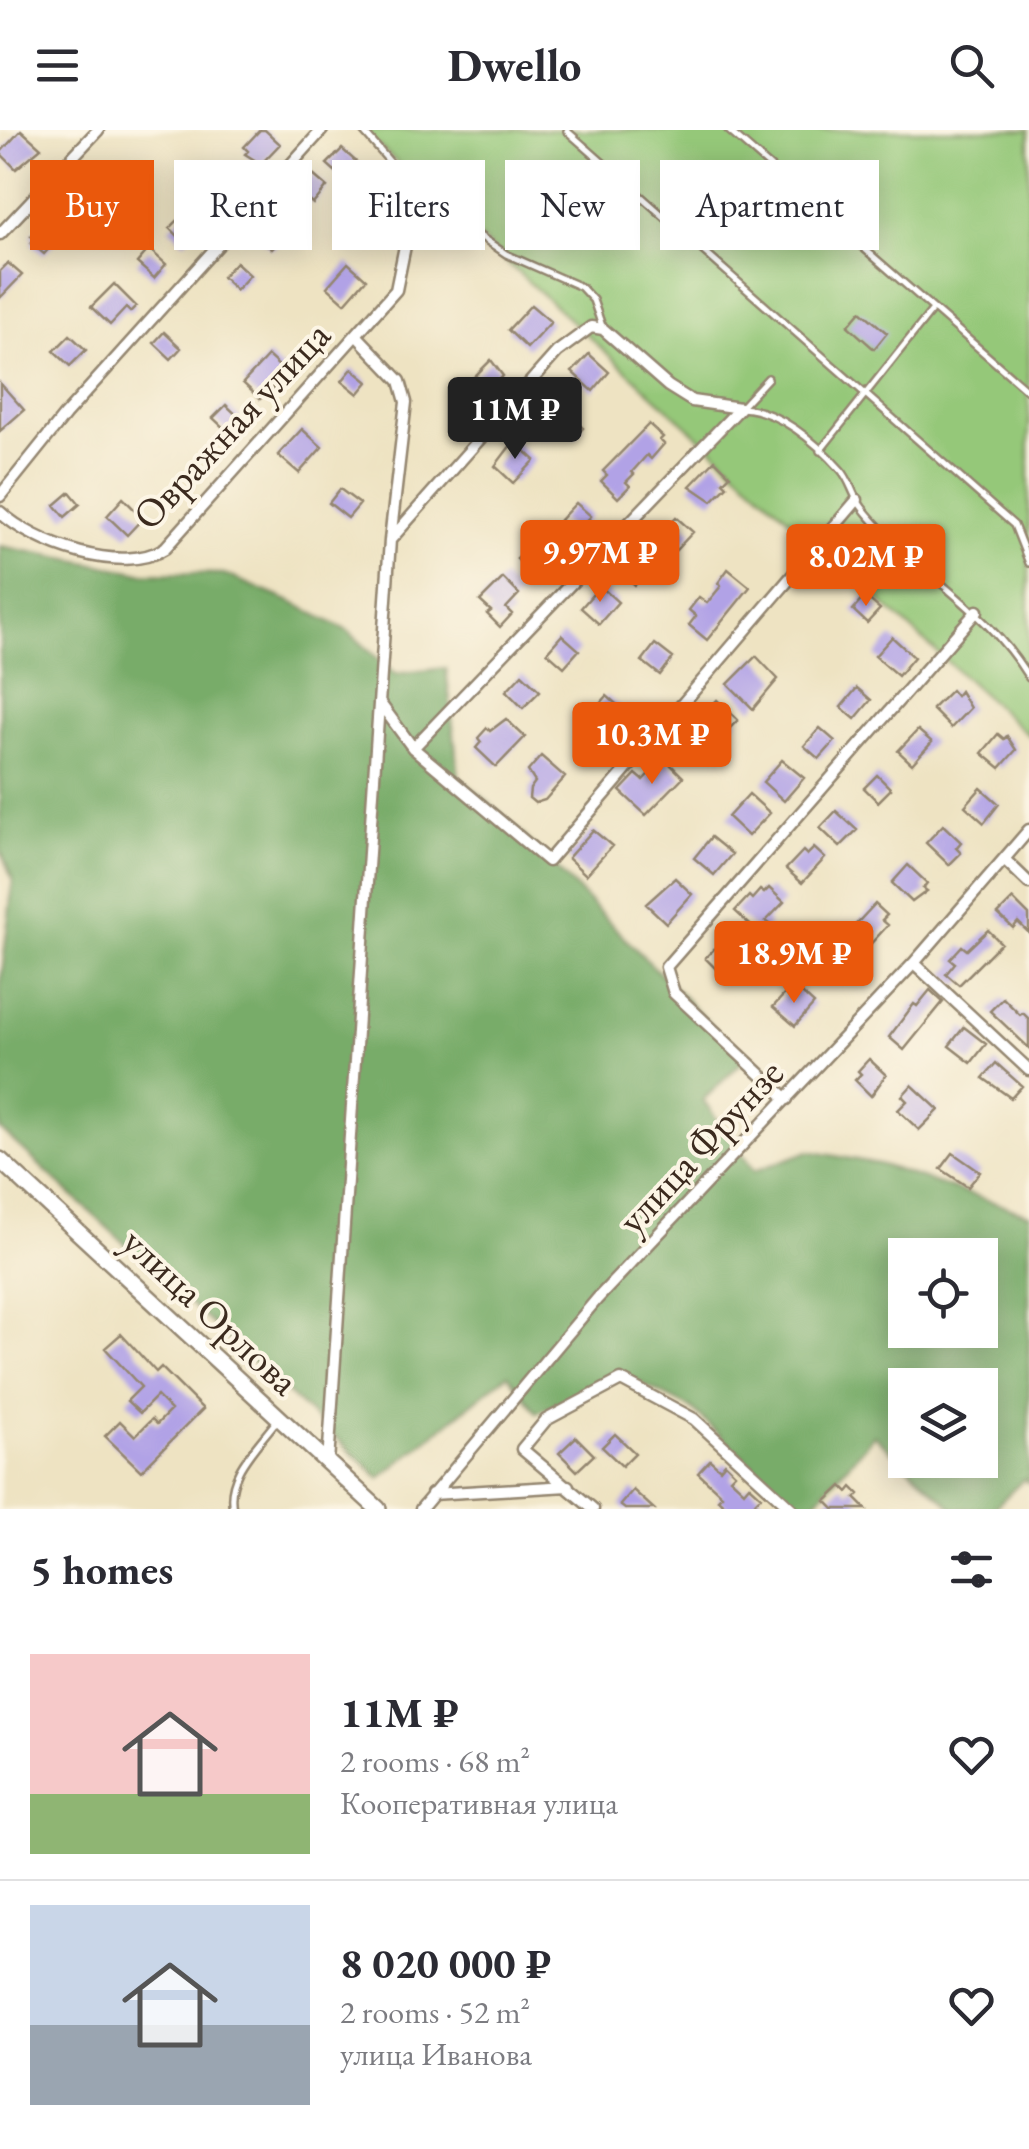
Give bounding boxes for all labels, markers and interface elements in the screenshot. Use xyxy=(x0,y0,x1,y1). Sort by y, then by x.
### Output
text: Dwello xyxy=(448,36,581,94)
icon: menu xyxy=(30,38,85,93)
icon: search xyxy=(944,38,999,93)
chip: Buy xyxy=(30,160,154,250)
chip: Rent xyxy=(174,160,312,250)
chip: Filters xyxy=(332,160,485,250)
chip: New xyxy=(505,160,640,250)
chip: Apartment xyxy=(660,160,879,250)
street label: Овражная улица xyxy=(121,310,341,540)
pin: 11M ₽ xyxy=(445,377,585,462)
text: 11M ₽ xyxy=(470,388,560,430)
pin: 9.97M ₽ xyxy=(508,520,692,605)
pin: 8.02M ₽ xyxy=(774,524,958,609)
text: 9.97M ₽ xyxy=(542,531,658,573)
text: 8.02M ₽ xyxy=(808,535,924,577)
pin: 10.3M ₽ xyxy=(560,702,744,787)
text: 10.3M ₽ xyxy=(594,713,710,755)
pin: 18.9M ₽ xyxy=(702,921,886,1006)
text: 18.9M ₽ xyxy=(736,932,852,974)
street label: улица Фрунзе xyxy=(606,1047,794,1245)
street label: улица Орлова xyxy=(111,1216,311,1406)
map controls xyxy=(888,1238,998,1478)
button: locate xyxy=(888,1238,998,1348)
button: layers xyxy=(888,1368,998,1478)
text: 5 homes xyxy=(30,1542,173,1597)
icon: filters xyxy=(944,1542,999,1597)
text: 11M ₽ xyxy=(340,1685,459,1740)
icon: home xyxy=(110,1694,230,1814)
icon: heart xyxy=(944,1727,999,1782)
text: 2 rooms · 68 m² xyxy=(340,1740,530,1782)
text: Кооперативная улица xyxy=(340,1782,618,1824)
text: 8 020 000 ₽ xyxy=(340,1936,551,1991)
icon: home xyxy=(110,1945,230,2065)
icon: heart xyxy=(944,1978,999,2033)
text: 2 rooms · 52 m² xyxy=(340,1991,530,2033)
text: улица Иванова xyxy=(340,2033,532,2075)

